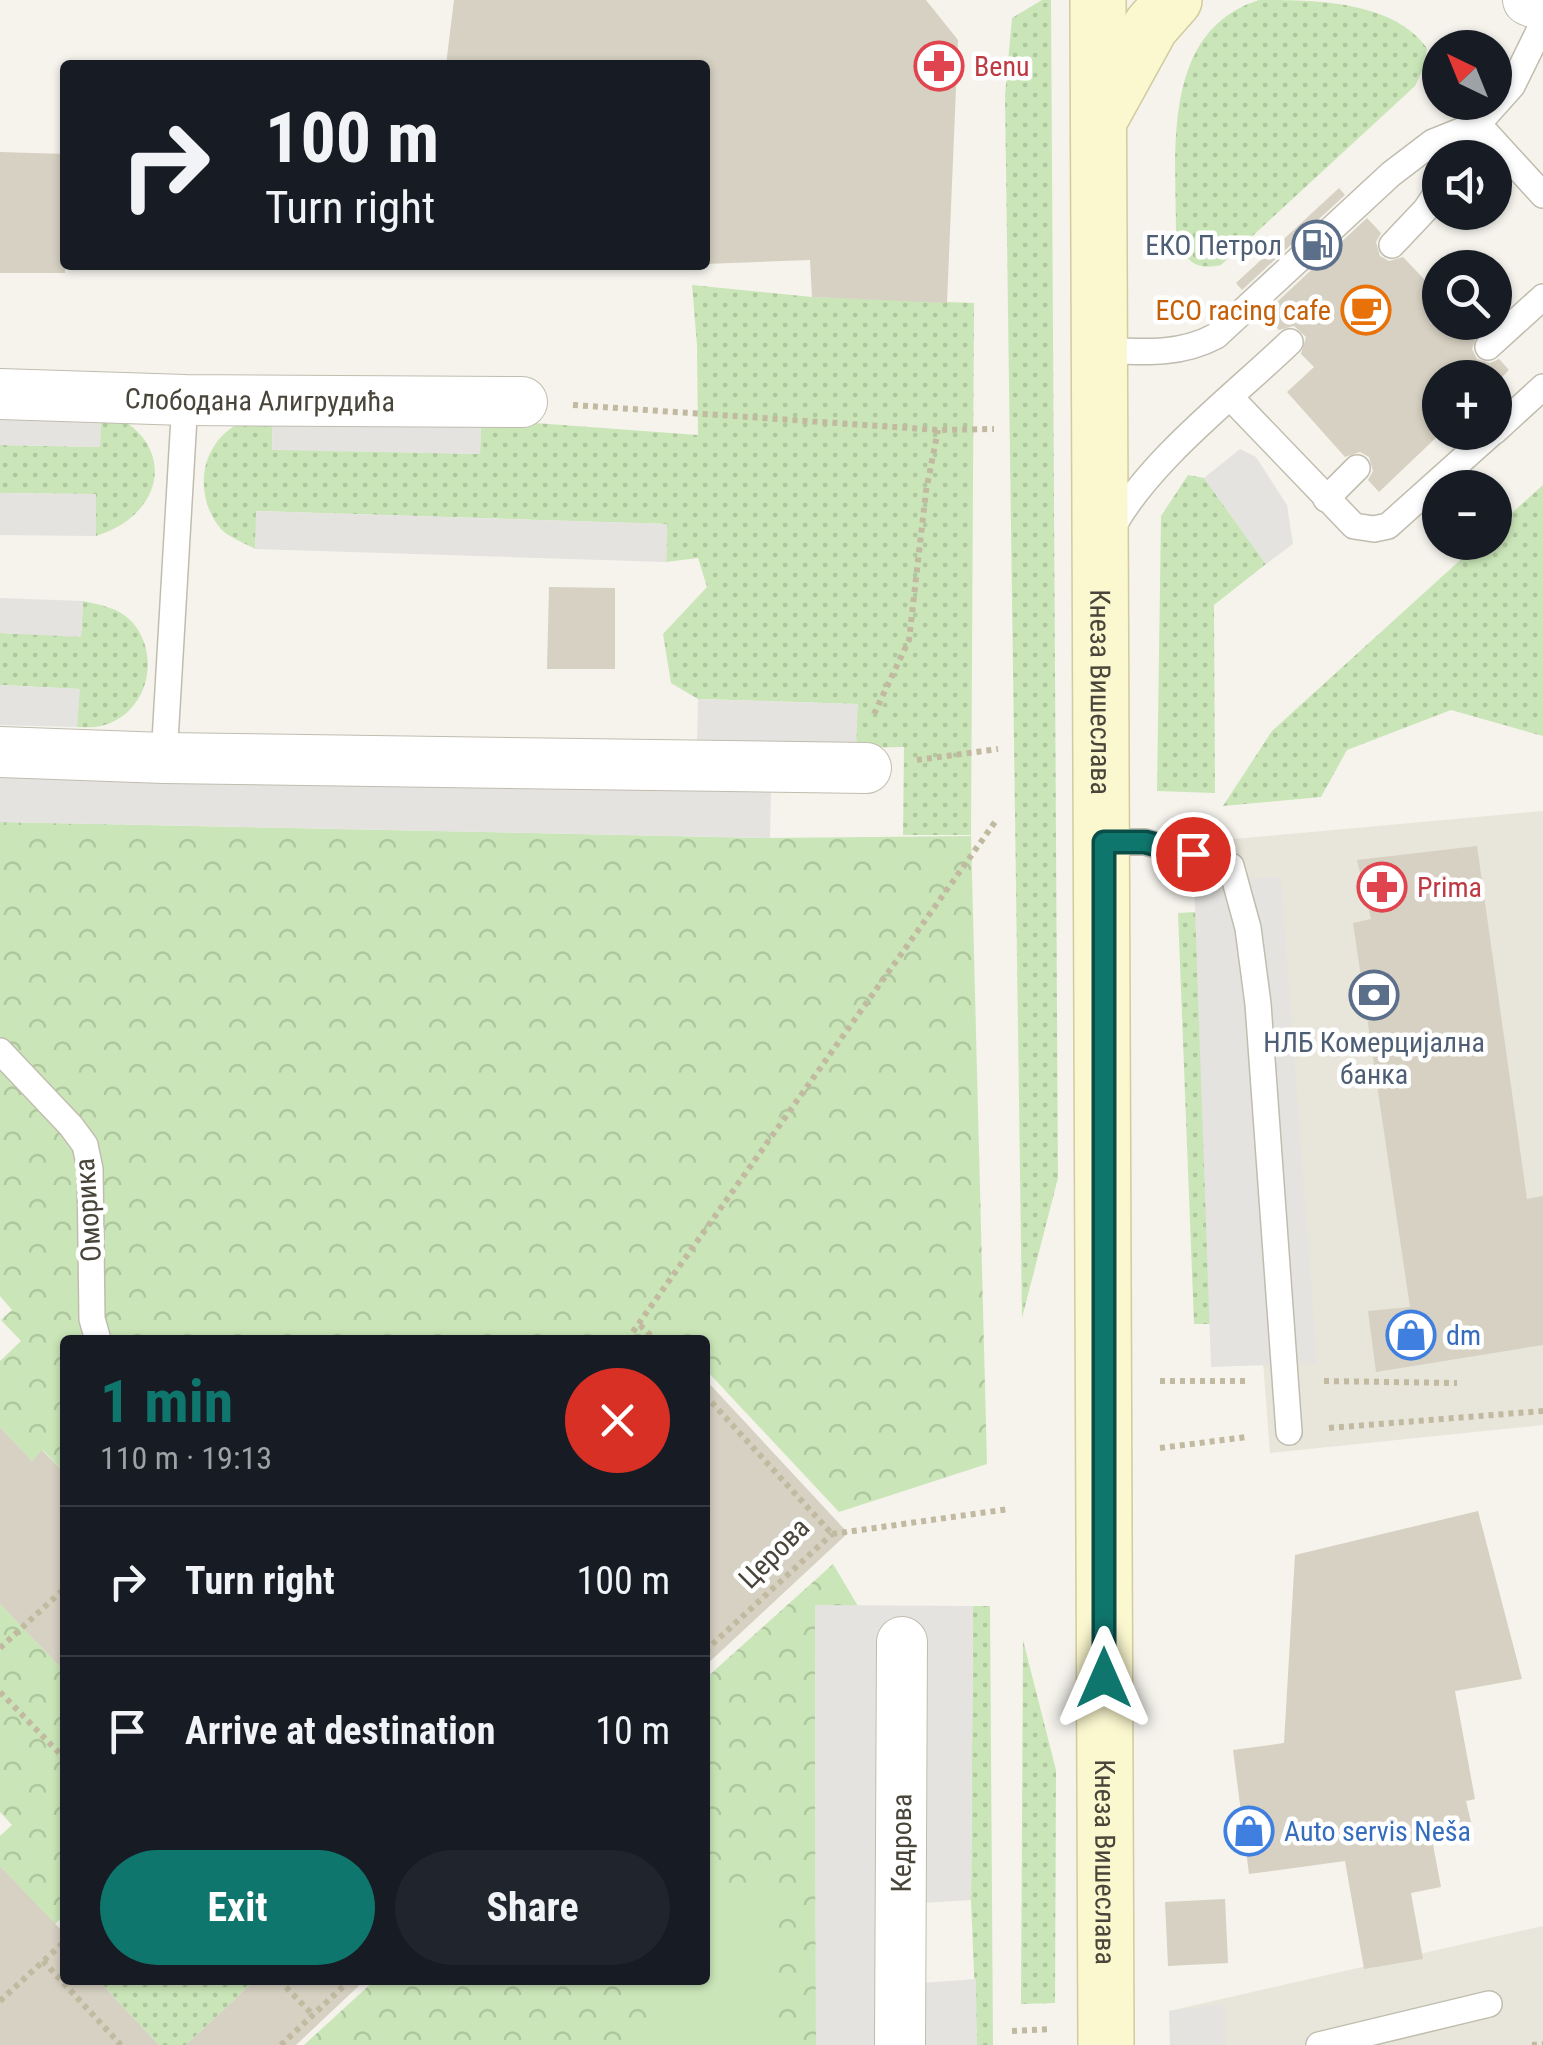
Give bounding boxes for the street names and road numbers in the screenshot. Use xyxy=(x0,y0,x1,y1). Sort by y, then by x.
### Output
street label: Слободана Алигрудића xyxy=(124,382,395,418)
street label: Кнеза Вишеслава xyxy=(1084,589,1118,795)
street label: Оморика xyxy=(68,1157,108,1263)
street label: Церова xyxy=(732,1511,816,1595)
street label: Кнеза Вишеслава xyxy=(1088,1759,1122,1965)
street label: Кедрова xyxy=(884,1793,918,1893)

